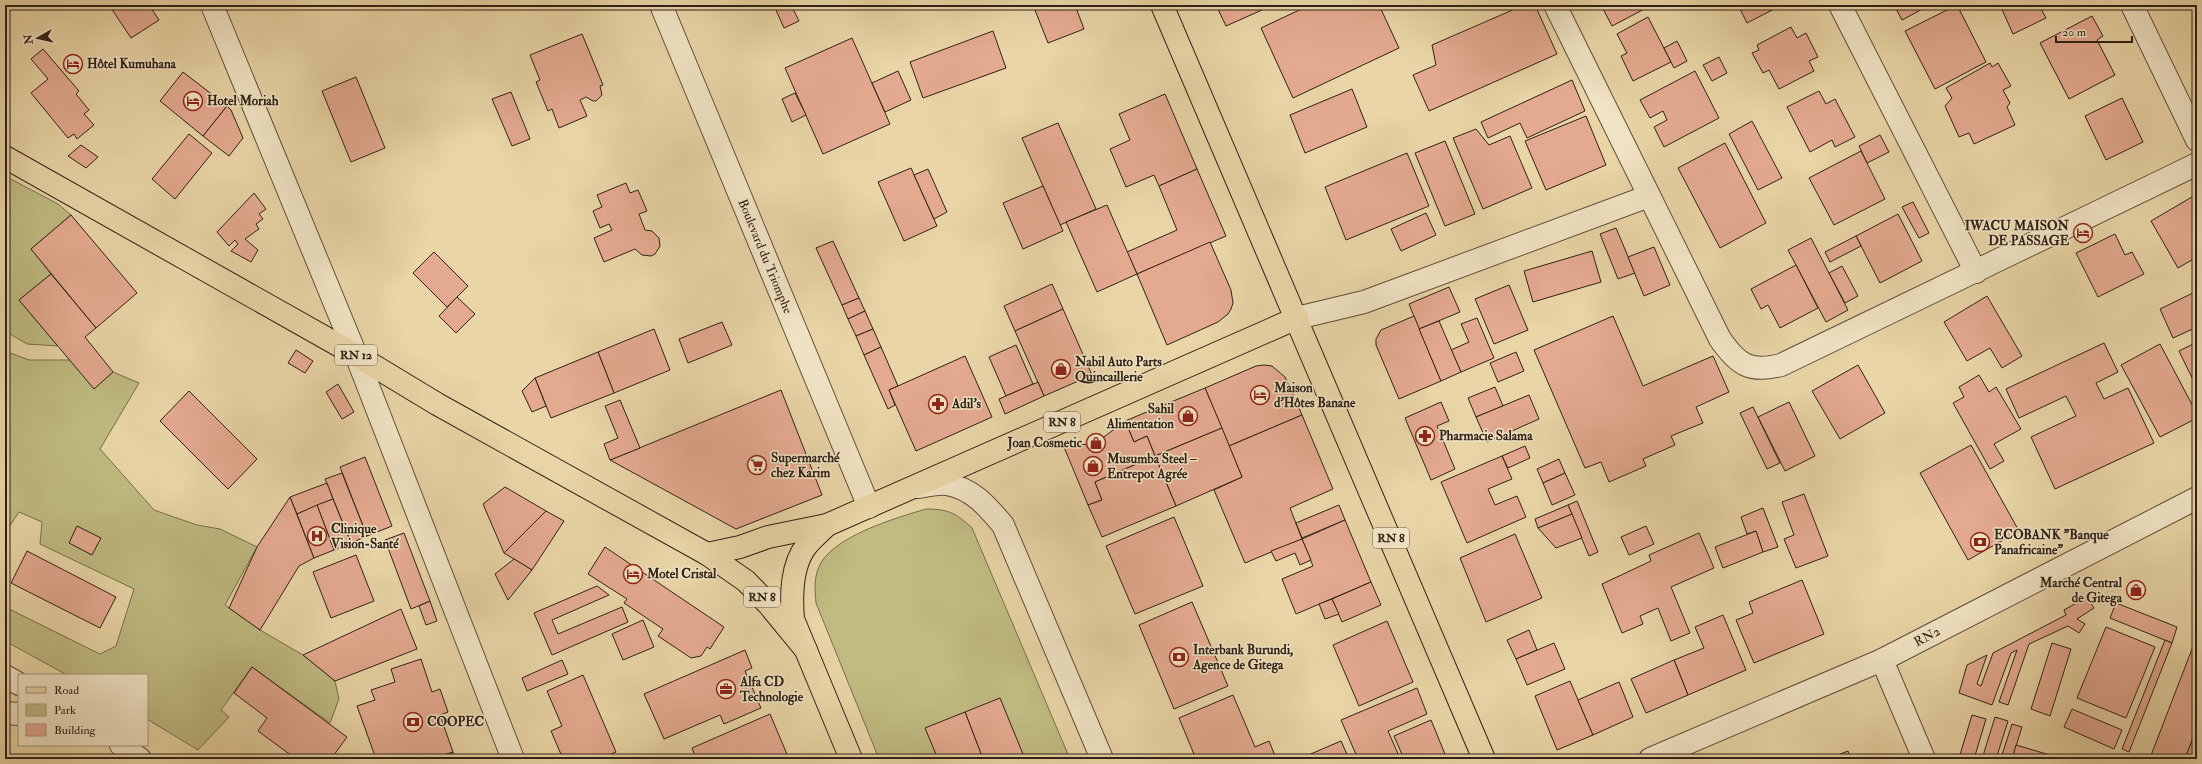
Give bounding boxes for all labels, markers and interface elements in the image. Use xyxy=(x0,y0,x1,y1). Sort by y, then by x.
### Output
north arrow xyxy=(18,18,58,58)
scale bar xyxy=(2056,18,2132,44)
text: 20 m xyxy=(2062,25,2087,40)
text: N xyxy=(21,32,36,46)
hotel icon: Hôtel Kumuhana xyxy=(62,53,84,75)
place label: Hôtel Kumuhana xyxy=(87,56,177,72)
hotel icon: Hotel Moriah xyxy=(182,90,204,112)
place label: Hotel Moriah xyxy=(207,93,279,109)
street label: Boulevard du Triomphe xyxy=(734,197,796,316)
place label: IWACU MAISON DE PASSAGE xyxy=(1965,218,2070,249)
hotel icon: IWACU MAISON DE PASSAGE xyxy=(2072,222,2094,244)
road number: RN 12 xyxy=(335,345,377,365)
place label: Nabil Auto Parts Quincaillerie xyxy=(1074,354,1162,385)
shop icon: Nabil Auto Parts Quincaillerie xyxy=(1050,358,1072,380)
place label: Maison d’Hôtes Banane xyxy=(1273,380,1356,411)
hotel icon: Maison d’Hôtes Banane xyxy=(1249,384,1271,406)
pharmacy icon: Adil’s xyxy=(927,393,949,415)
place label: Adil’s xyxy=(951,396,982,412)
place label: Sahil Alimentation xyxy=(1106,401,1175,432)
shop icon: Sahil Alimentation xyxy=(1177,405,1199,427)
road number: RN 8 xyxy=(1044,412,1080,432)
pharmacy icon: Pharmacie Salama xyxy=(1414,425,1436,447)
place label: Pharmacie Salama xyxy=(1439,428,1533,444)
shop icon: Joan Cosmetic xyxy=(1085,432,1107,454)
place label: Joan Cosmetic xyxy=(1006,435,1083,452)
place label: Supermarché chez Karim xyxy=(771,450,840,481)
place label: Musumba Steel – Entrepot Agrée xyxy=(1106,451,1197,483)
supermarket icon: Supermarché chez Karim xyxy=(746,454,768,476)
shop icon: Musumba Steel – Entrepot Agrée xyxy=(1082,455,1104,477)
place label: Clinique Vision-Santé xyxy=(330,521,399,552)
hospital icon: Clinique Vision-Santé xyxy=(306,525,328,547)
place label: ECOBANK "Banque Panafricaine" xyxy=(1994,527,2109,558)
road number: RN 8 xyxy=(1373,528,1409,548)
bank icon: ECOBANK "Banque Panafricaine" xyxy=(1969,531,1991,553)
hotel icon: Motel Cristal xyxy=(622,563,644,585)
place label: Motel Cristal xyxy=(646,566,717,582)
place label: Marché Central de Gitega xyxy=(2039,575,2123,607)
shop icon: Marché Central de Gitega xyxy=(2125,579,2147,601)
road number: RN 8 xyxy=(744,587,780,607)
street label: RN2 xyxy=(1911,623,1943,650)
place label: Interbank Burundi, Agence de Gitega xyxy=(1192,642,1293,674)
bank icon: Interbank Burundi, Agence de Gitega xyxy=(1168,646,1190,668)
legend xyxy=(18,674,148,746)
place label: Alfa CD Technologie xyxy=(739,674,804,706)
office icon: Alfa CD Technologie xyxy=(715,678,737,700)
text: Road xyxy=(54,683,79,698)
text: Park xyxy=(54,703,76,718)
bank icon: COOPEC xyxy=(402,711,424,733)
place label: COOPEC xyxy=(427,714,484,730)
text: Building xyxy=(54,723,97,738)

